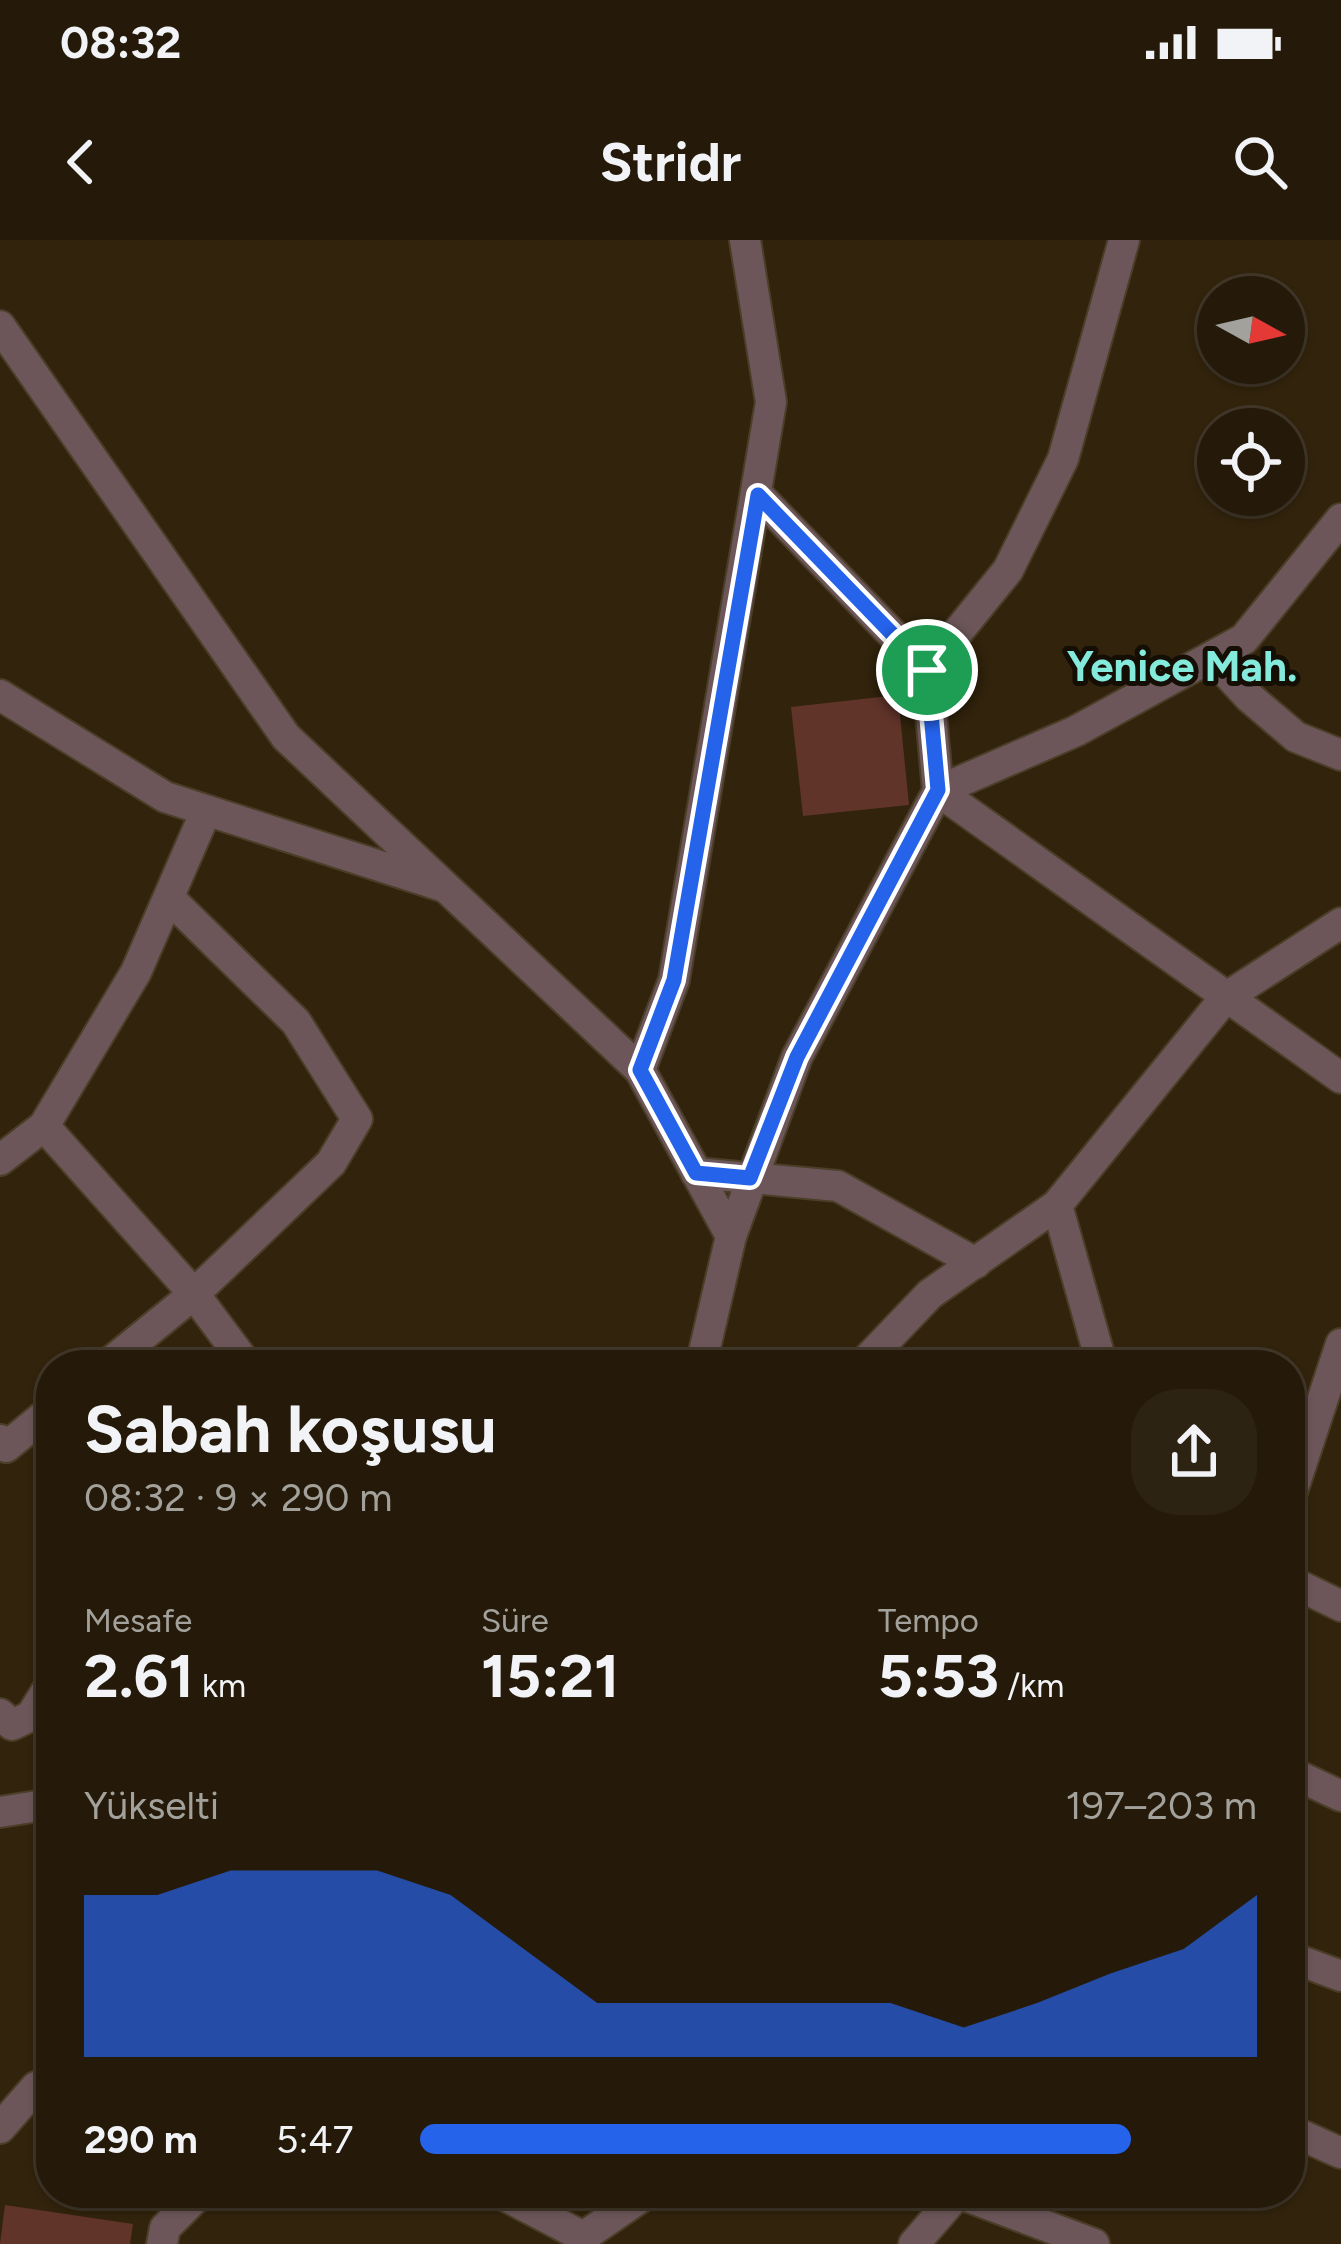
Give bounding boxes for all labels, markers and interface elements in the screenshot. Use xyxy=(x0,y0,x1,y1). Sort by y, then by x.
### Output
text: 08:32 xyxy=(60,15,181,69)
icon: back xyxy=(48,129,114,195)
icon: search xyxy=(1227,129,1293,195)
text: Stridr xyxy=(600,130,741,195)
north arrow xyxy=(1197,276,1305,384)
map controls xyxy=(1197,276,1305,516)
button: locate xyxy=(1197,408,1305,516)
pin xyxy=(876,619,978,721)
icon: arrive xyxy=(894,637,960,703)
district label: Yenice Mah. xyxy=(1067,641,1297,692)
text: Sabah koşusu xyxy=(84,1389,497,1469)
button: share xyxy=(1131,1389,1257,1515)
text: 08:32 · 9 × 290 m xyxy=(84,1474,392,1521)
text: Mesafe xyxy=(84,1601,192,1640)
text: Süre xyxy=(481,1601,549,1640)
text: Tempo xyxy=(878,1601,979,1640)
text: 2.61 xyxy=(84,1640,194,1712)
text: 15:21 xyxy=(481,1640,619,1712)
text: 5:53 xyxy=(878,1640,999,1712)
text: km xyxy=(194,1666,246,1705)
text: /km xyxy=(999,1666,1064,1705)
text: Yükselti xyxy=(84,1782,219,1829)
text: 197–203 m xyxy=(1066,1782,1257,1829)
text: 290 m xyxy=(84,2116,198,2163)
text: 5:47 xyxy=(276,2116,353,2163)

